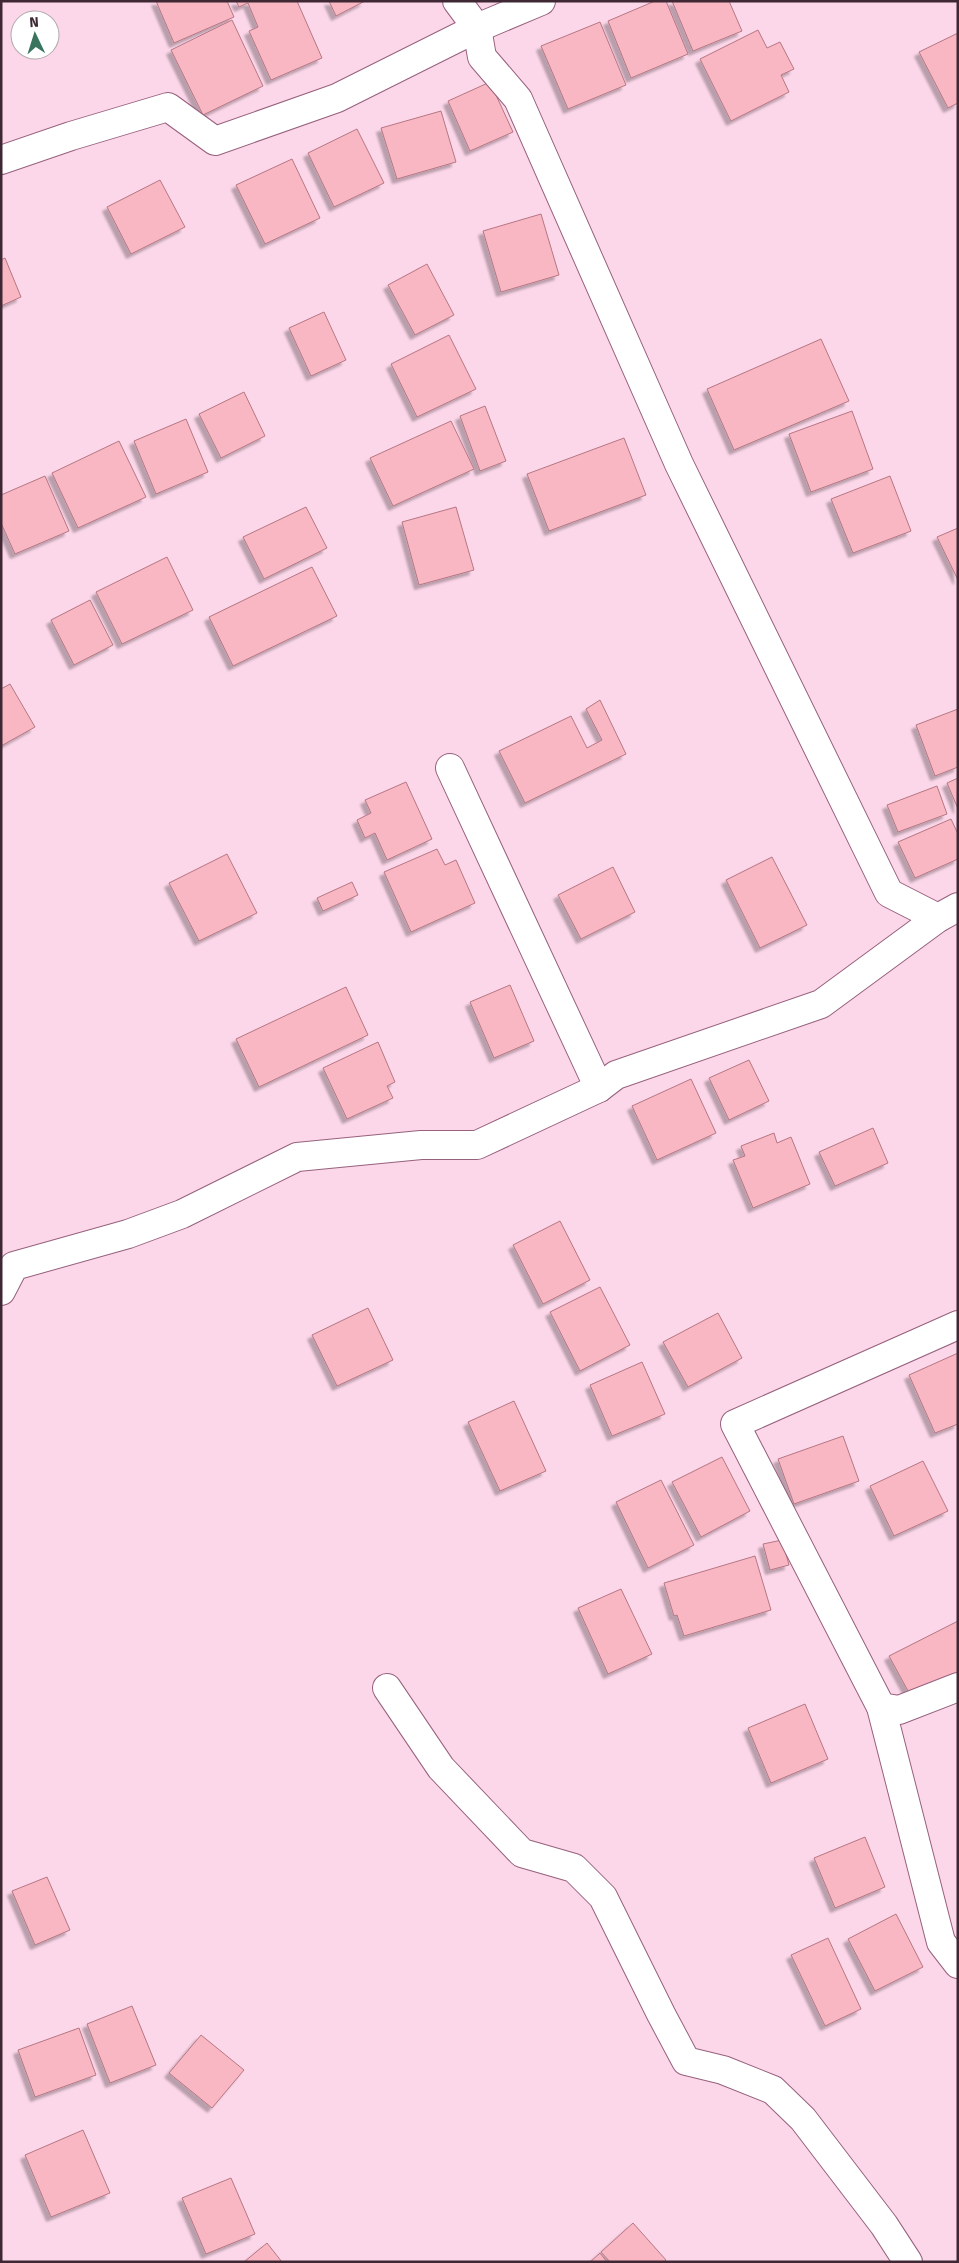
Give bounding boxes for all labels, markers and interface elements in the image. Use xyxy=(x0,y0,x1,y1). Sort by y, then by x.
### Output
north arrow xyxy=(10,10,60,60)
text: N xyxy=(29,14,39,31)

